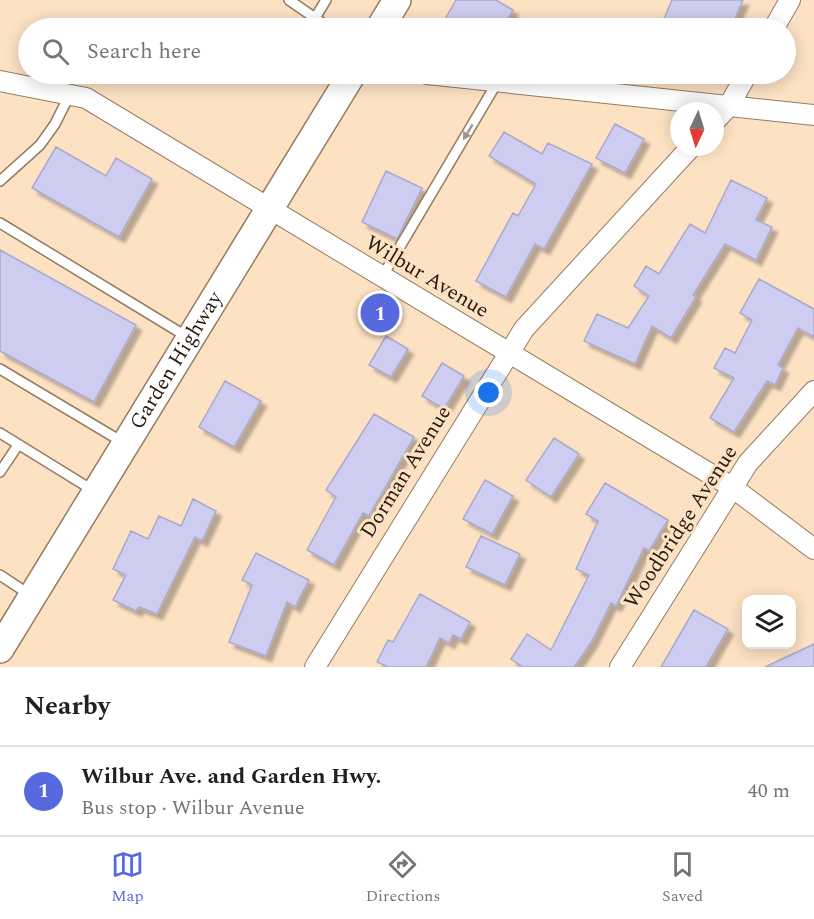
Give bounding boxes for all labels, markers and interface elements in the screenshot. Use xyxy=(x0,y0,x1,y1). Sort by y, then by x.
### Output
search box xyxy=(18,18,796,84)
icon: search xyxy=(39,35,72,68)
text: Search here xyxy=(87,35,201,68)
north arrow xyxy=(670,102,724,156)
one-way arrow xyxy=(463,124,474,140)
street label: Wilbur Avenue xyxy=(359,227,495,327)
street label: Garden Highway xyxy=(122,285,232,436)
pin: 1 xyxy=(360,290,400,336)
your location xyxy=(474,378,503,407)
street label: Dorman Avenue xyxy=(352,400,460,544)
street label: Woodbridge Avenue xyxy=(616,439,746,615)
map controls xyxy=(742,595,796,649)
button: layers xyxy=(742,595,796,649)
text: Nearby xyxy=(24,686,110,726)
text: Wilbur Ave. and Garden Hwy. xyxy=(81,760,382,793)
text: 1 xyxy=(38,776,49,806)
text: 40 m xyxy=(748,776,790,806)
text: Bus stop · Wilbur Avenue xyxy=(81,793,305,823)
tab: Map xyxy=(111,848,144,908)
tab: Directions xyxy=(366,848,440,908)
tab: Saved xyxy=(662,848,703,908)

